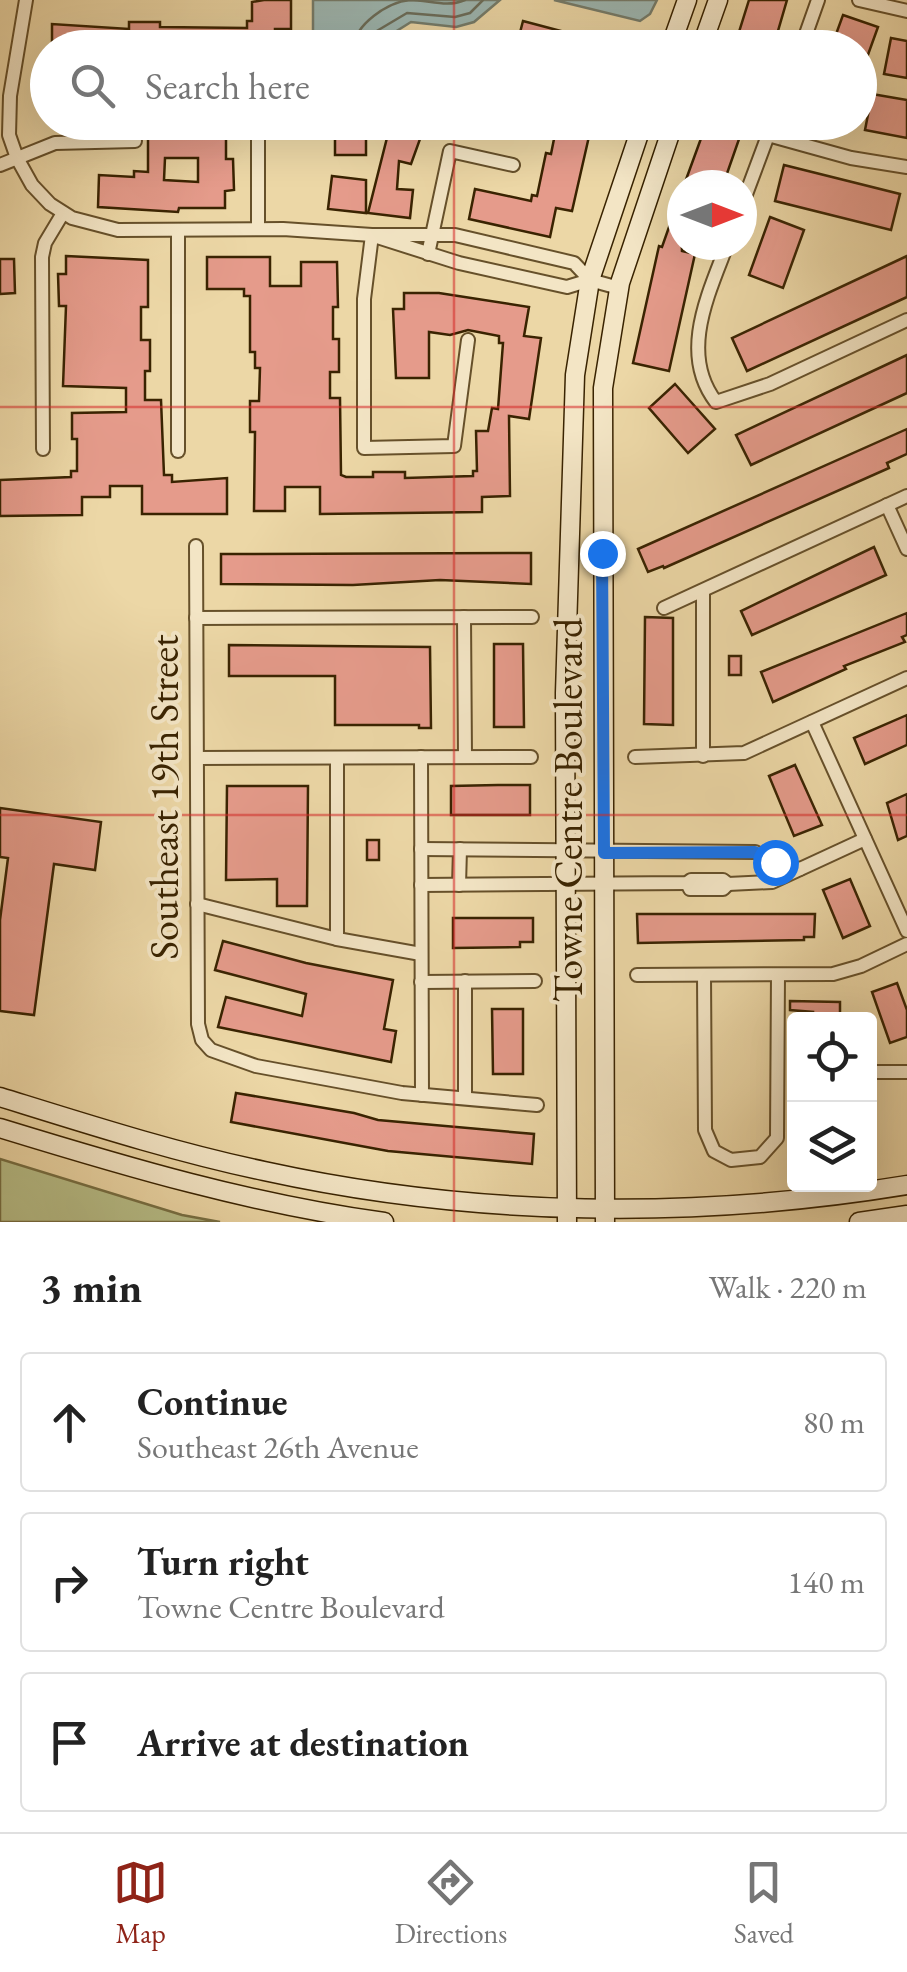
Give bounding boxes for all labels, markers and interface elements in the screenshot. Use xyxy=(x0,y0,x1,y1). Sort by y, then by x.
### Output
search box xyxy=(30,30,877,140)
icon: search xyxy=(65,58,120,113)
text: Search here xyxy=(145,61,310,110)
north arrow xyxy=(667,170,757,260)
route end xyxy=(580,531,626,577)
street label: Towne Centre Boulevard xyxy=(542,617,594,1002)
street label: Southeast 19th Street xyxy=(138,634,190,960)
route start xyxy=(753,840,799,886)
map controls xyxy=(787,1012,877,1192)
button: locate xyxy=(787,1012,877,1102)
button: layers xyxy=(787,1102,877,1192)
text: 3 min xyxy=(40,1260,142,1315)
text: Walk · 220 m xyxy=(709,1266,867,1308)
text: Continue xyxy=(137,1377,288,1426)
icon: ahead xyxy=(42,1395,97,1450)
text: 80 m xyxy=(803,1401,865,1443)
text: Southeast 26th Avenue xyxy=(137,1426,419,1468)
text: Turn right xyxy=(137,1537,309,1586)
icon: right xyxy=(42,1555,97,1610)
text: 140 m xyxy=(788,1561,865,1603)
text: Towne Centre Boulevard xyxy=(137,1586,445,1628)
icon: arrive xyxy=(42,1715,97,1770)
text: Arrive at destination xyxy=(137,1718,469,1767)
tab: Map xyxy=(113,1855,168,1951)
tab: Directions xyxy=(395,1855,507,1951)
tab: Saved xyxy=(734,1855,794,1951)

